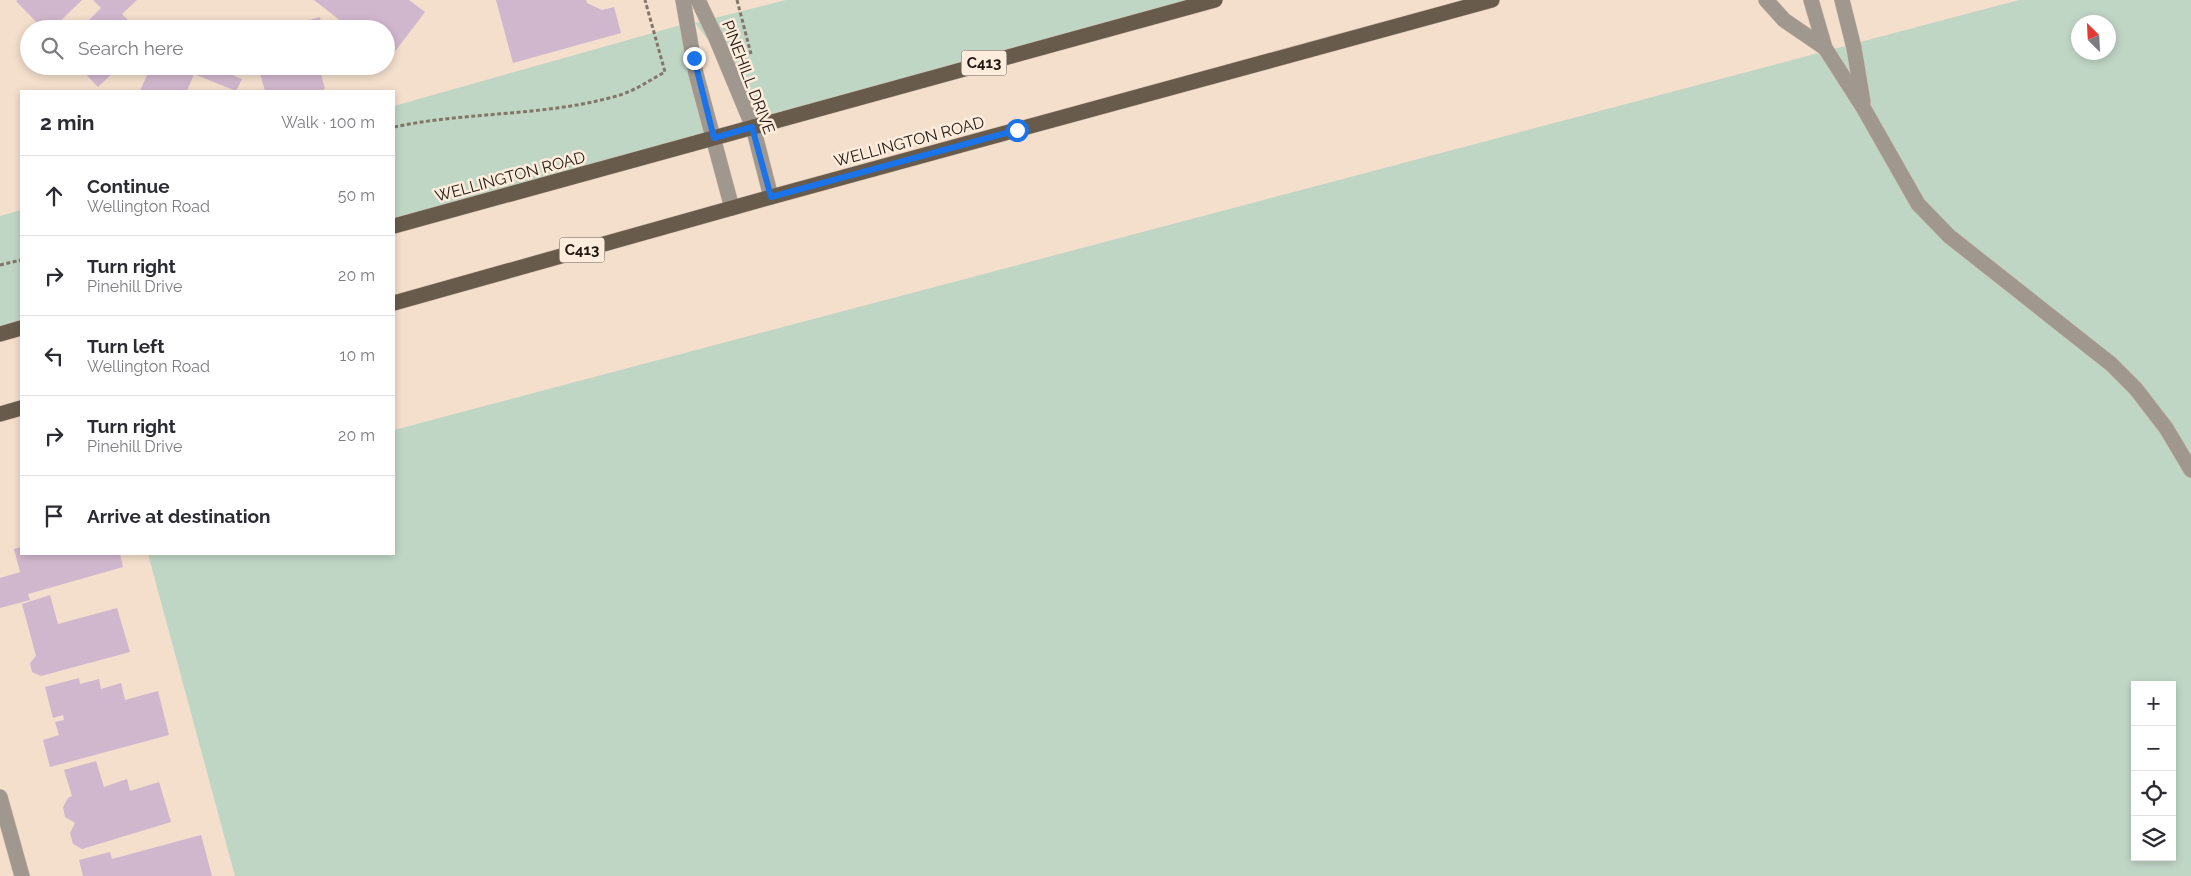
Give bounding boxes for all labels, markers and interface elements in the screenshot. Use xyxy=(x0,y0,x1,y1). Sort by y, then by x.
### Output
north arrow xyxy=(2071,15,2116,60)
street label: PINEHILL DRIVE xyxy=(718,18,779,137)
search box xyxy=(20,20,395,75)
icon: search xyxy=(38,34,66,62)
text: Search here xyxy=(78,37,184,59)
route end xyxy=(683,47,706,70)
road number: C413 xyxy=(962,50,1006,76)
text: 2 min xyxy=(40,110,94,135)
street label: WELLINGTON ROAD xyxy=(832,112,986,171)
text: Walk · 100 m xyxy=(281,113,375,132)
route start xyxy=(1006,119,1029,142)
street label: WELLINGTON ROAD xyxy=(433,147,587,206)
text: Continue xyxy=(87,175,170,197)
icon: ahead xyxy=(40,182,68,210)
text: 50 m xyxy=(338,186,375,205)
text: Wellington Road xyxy=(87,197,210,216)
road number: C413 xyxy=(560,238,604,262)
text: Turn right xyxy=(87,255,176,277)
icon: right xyxy=(40,262,68,290)
text: 20 m xyxy=(338,266,375,285)
text: Pinehill Drive xyxy=(87,277,182,296)
text: Turn left xyxy=(87,335,164,357)
icon: left xyxy=(40,342,68,370)
text: 10 m xyxy=(340,346,375,365)
text: Wellington Road xyxy=(87,357,210,376)
text: Turn right xyxy=(87,415,176,437)
icon: right xyxy=(40,422,68,450)
text: 20 m xyxy=(338,426,375,445)
text: Pinehill Drive xyxy=(87,437,182,456)
icon: arrive xyxy=(40,502,68,530)
text: Arrive at destination xyxy=(87,505,271,527)
map controls xyxy=(2131,681,2176,861)
button: + xyxy=(2131,681,2176,726)
button: − xyxy=(2131,726,2176,771)
button: locate xyxy=(2131,771,2176,816)
button: layers xyxy=(2131,816,2176,861)

